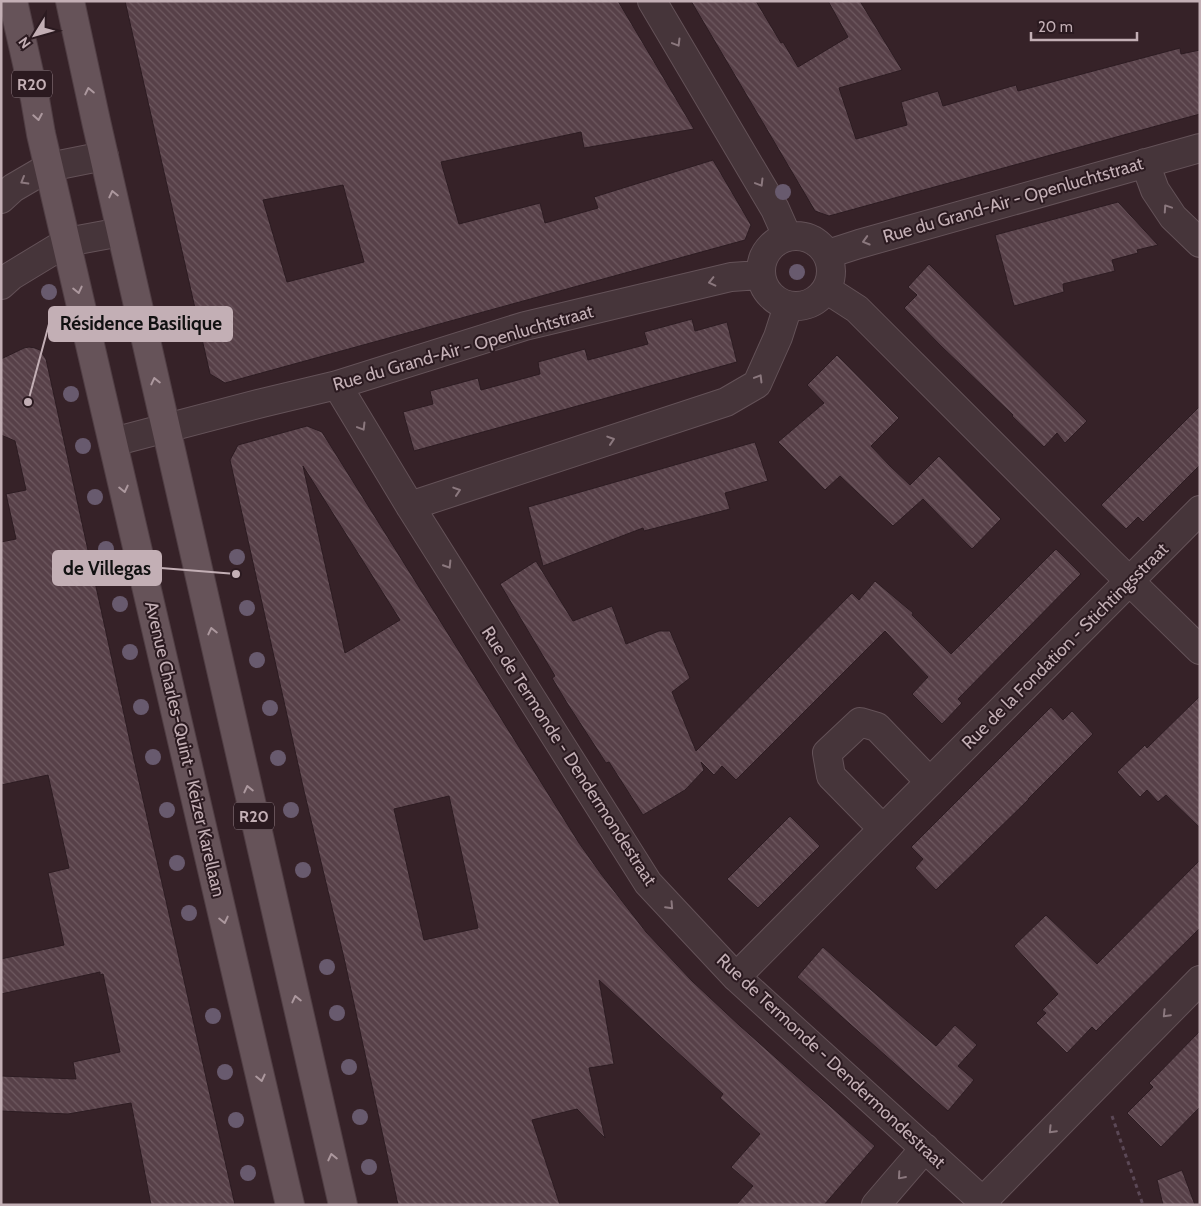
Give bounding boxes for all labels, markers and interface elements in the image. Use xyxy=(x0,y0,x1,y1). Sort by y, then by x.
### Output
north arrow xyxy=(10,10,60,60)
scale bar xyxy=(1031,10,1137,42)
text: 20 m xyxy=(1038,18,1073,36)
text: N xyxy=(14,33,35,52)
one-way arrow xyxy=(670,38,680,47)
road number: R20 xyxy=(12,70,52,98)
one-way arrow xyxy=(85,87,95,95)
one-way arrow xyxy=(33,113,43,122)
street label: Rue du Grand-Air - Openluchtstraat xyxy=(880,152,1146,248)
one-way arrow xyxy=(21,175,30,185)
one-way arrow xyxy=(753,177,763,186)
one-way arrow xyxy=(108,189,119,198)
one-way arrow xyxy=(1164,204,1173,213)
one-way arrow xyxy=(863,236,871,246)
one-way arrow xyxy=(708,276,717,287)
one-way arrow xyxy=(72,285,83,294)
street label: Rue du Grand-Air - Openluchtstraat xyxy=(330,300,596,396)
callout: Résidence Basilique xyxy=(49,307,232,341)
text: Résidence Basilique xyxy=(60,312,222,335)
one-way arrow xyxy=(752,375,762,384)
one-way arrow xyxy=(150,376,161,385)
one-way arrow xyxy=(356,422,366,431)
one-way arrow xyxy=(606,436,615,446)
one-way arrow xyxy=(118,485,129,494)
one-way arrow xyxy=(452,487,460,497)
street label: Rue de la Fondation - Stichtingsstraat xyxy=(957,538,1173,754)
callout: de Villegas xyxy=(53,551,161,585)
text: de Villegas xyxy=(63,557,151,580)
one-way arrow xyxy=(441,560,451,569)
street label: Avenue Charles-Quint - Keizer Karellaan xyxy=(140,599,230,899)
street label: Rue de Termonde - Dendermondestraat xyxy=(477,622,661,890)
one-way arrow xyxy=(207,626,218,635)
one-way arrow xyxy=(243,785,254,794)
road number: R20 xyxy=(234,802,274,829)
one-way arrow xyxy=(664,901,673,910)
one-way arrow xyxy=(218,916,229,925)
street label: Rue de Termonde - Dendermondestraat xyxy=(712,949,950,1173)
one-way arrow xyxy=(291,994,302,1003)
one-way arrow xyxy=(1162,1009,1171,1018)
one-way arrow xyxy=(255,1074,266,1083)
one-way arrow xyxy=(1049,1125,1058,1134)
one-way arrow xyxy=(327,1153,338,1162)
one-way arrow xyxy=(897,1171,906,1180)

